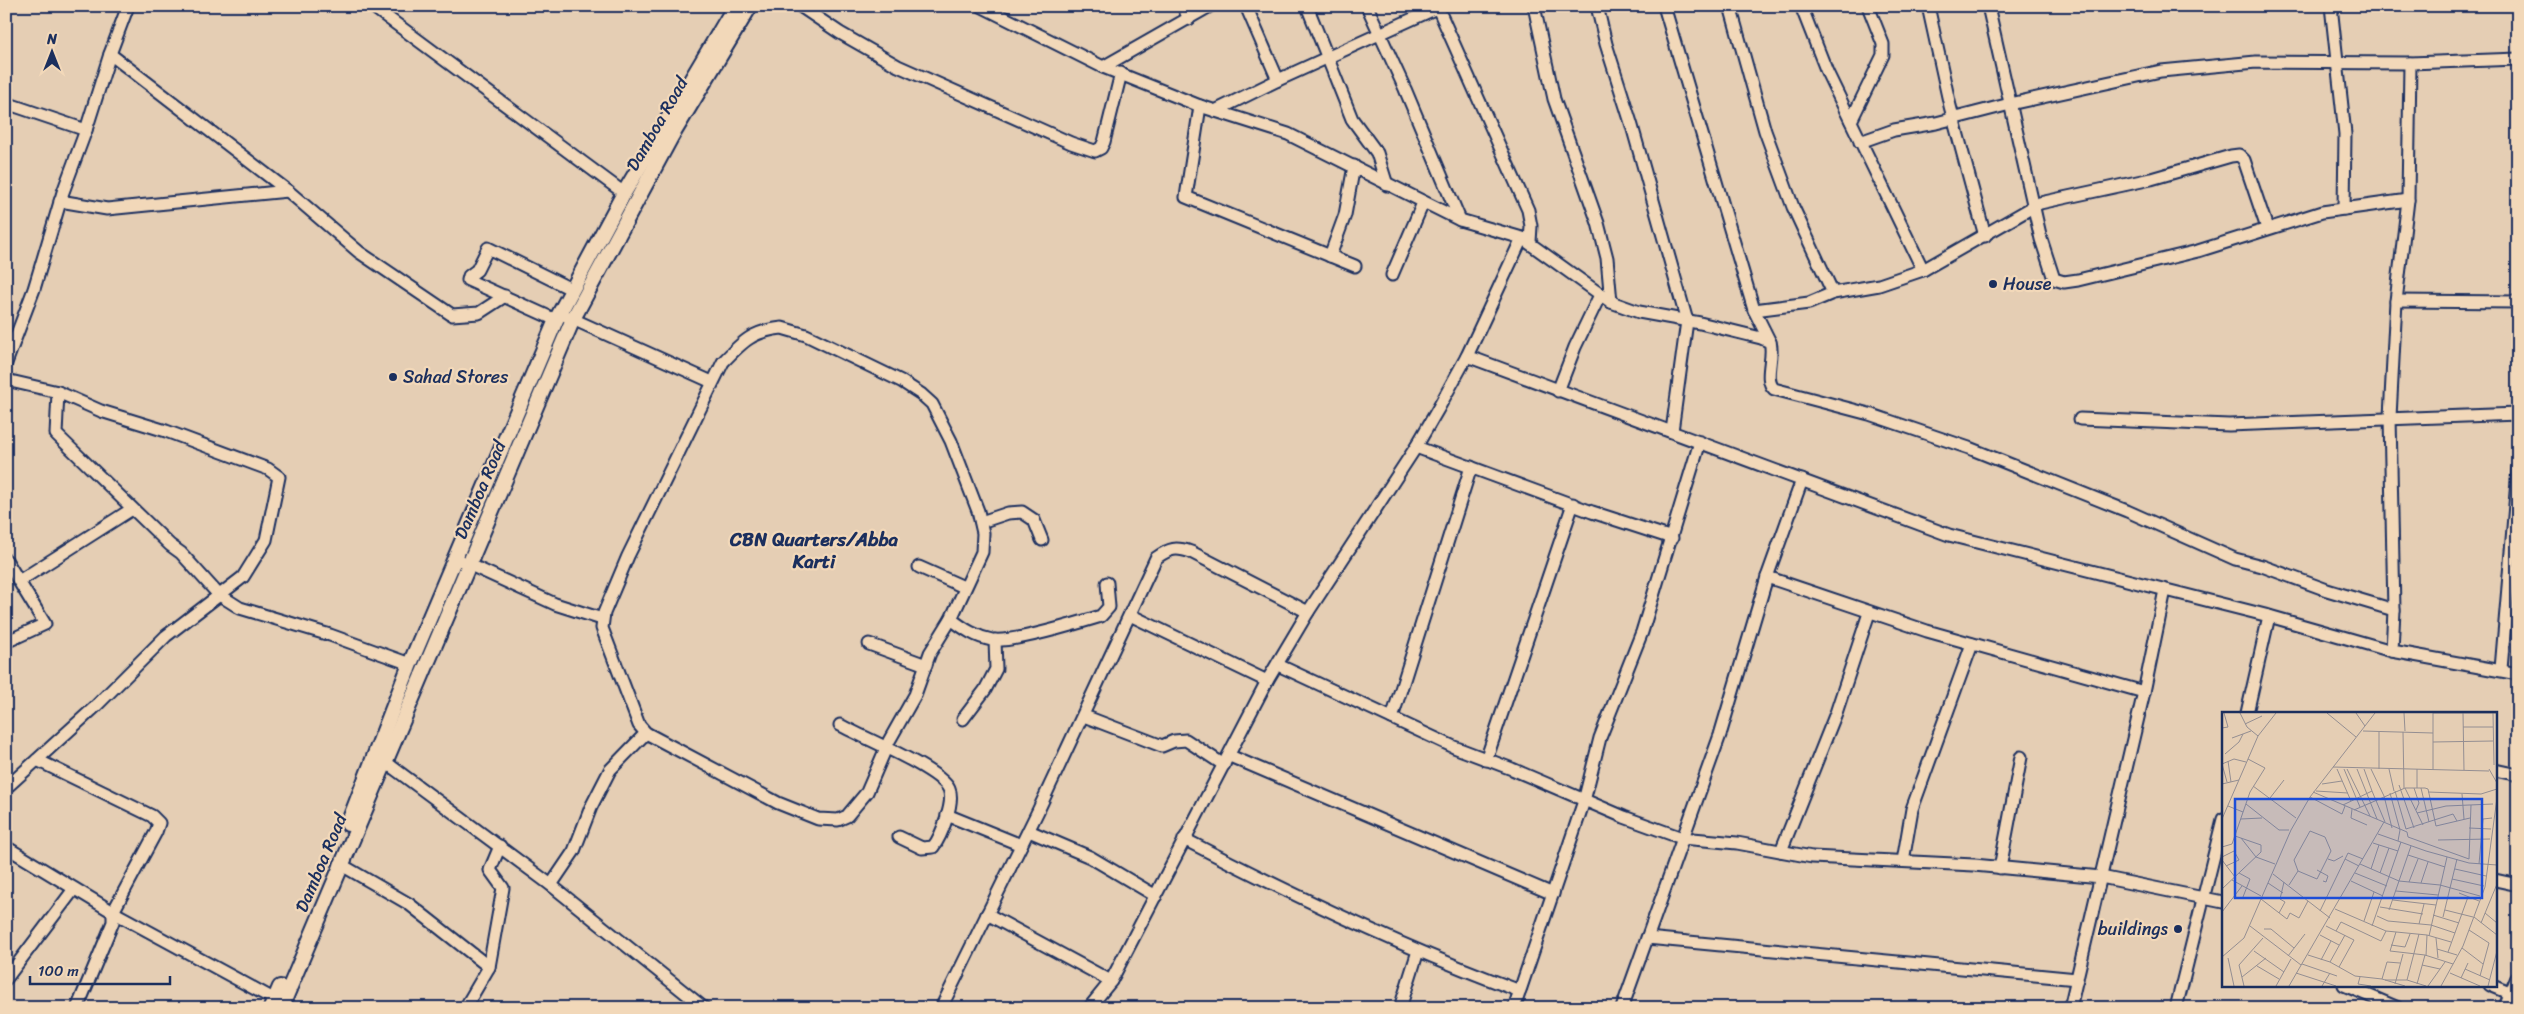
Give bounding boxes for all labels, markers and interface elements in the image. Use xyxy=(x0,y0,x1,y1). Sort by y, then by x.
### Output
text: N xyxy=(46,27,57,52)
north arrow xyxy=(28,28,78,78)
street label: Damboa Road xyxy=(617,69,698,177)
place label: House xyxy=(2003,268,2052,300)
marker: House xyxy=(1987,278,1999,290)
place label: Sahad Stores xyxy=(403,361,509,393)
marker: Sahad Stores xyxy=(387,371,399,383)
street label: Damboa Road xyxy=(445,434,516,544)
district label: CBN Quarters/Abba Karti xyxy=(729,523,899,578)
inset map xyxy=(2222,712,2496,986)
street label: Damboa Road xyxy=(286,807,357,917)
place label: buildings xyxy=(2098,913,2169,945)
marker: buildings xyxy=(2172,923,2184,935)
scale bar xyxy=(30,954,170,986)
text: 100 m xyxy=(38,958,79,984)

